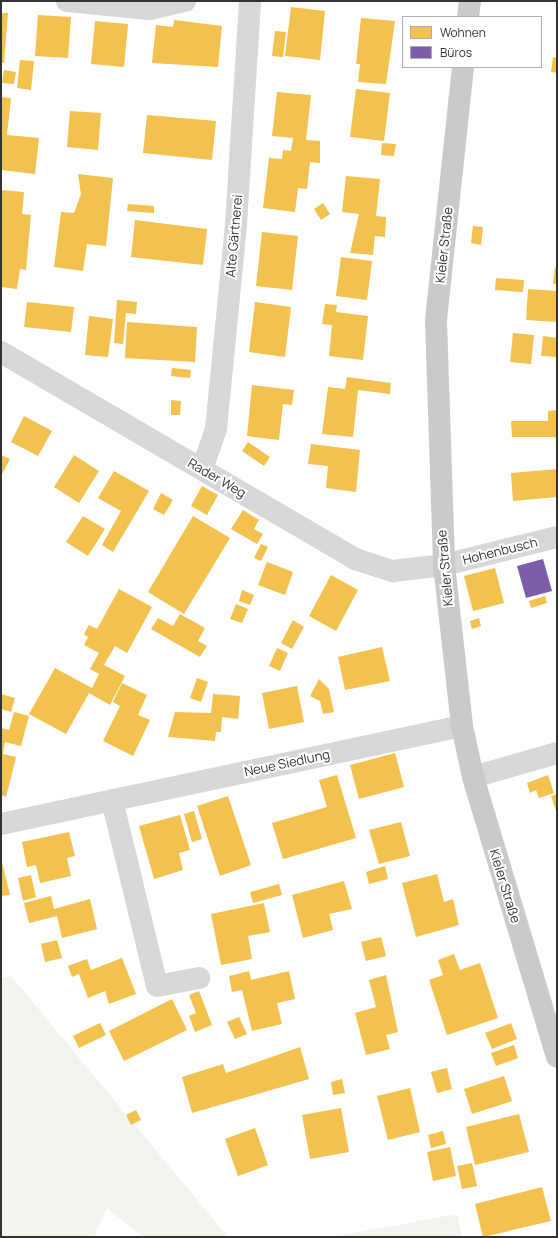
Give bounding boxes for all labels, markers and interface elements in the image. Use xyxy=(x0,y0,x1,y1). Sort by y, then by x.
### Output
legend xyxy=(402,16,542,68)
text: Wohnen xyxy=(440,24,486,41)
text: Büros xyxy=(440,44,472,61)
street label: Alte Gärtnerei xyxy=(223,194,245,278)
street label: Kieler Straße xyxy=(432,206,456,284)
street label: Rader Weg xyxy=(185,455,249,501)
street label: Kieler Straße xyxy=(434,529,456,607)
street label: Hohenbusch xyxy=(461,534,539,568)
street label: Neue Siedlung xyxy=(243,746,331,780)
street label: Kieler Straße xyxy=(486,847,524,925)

